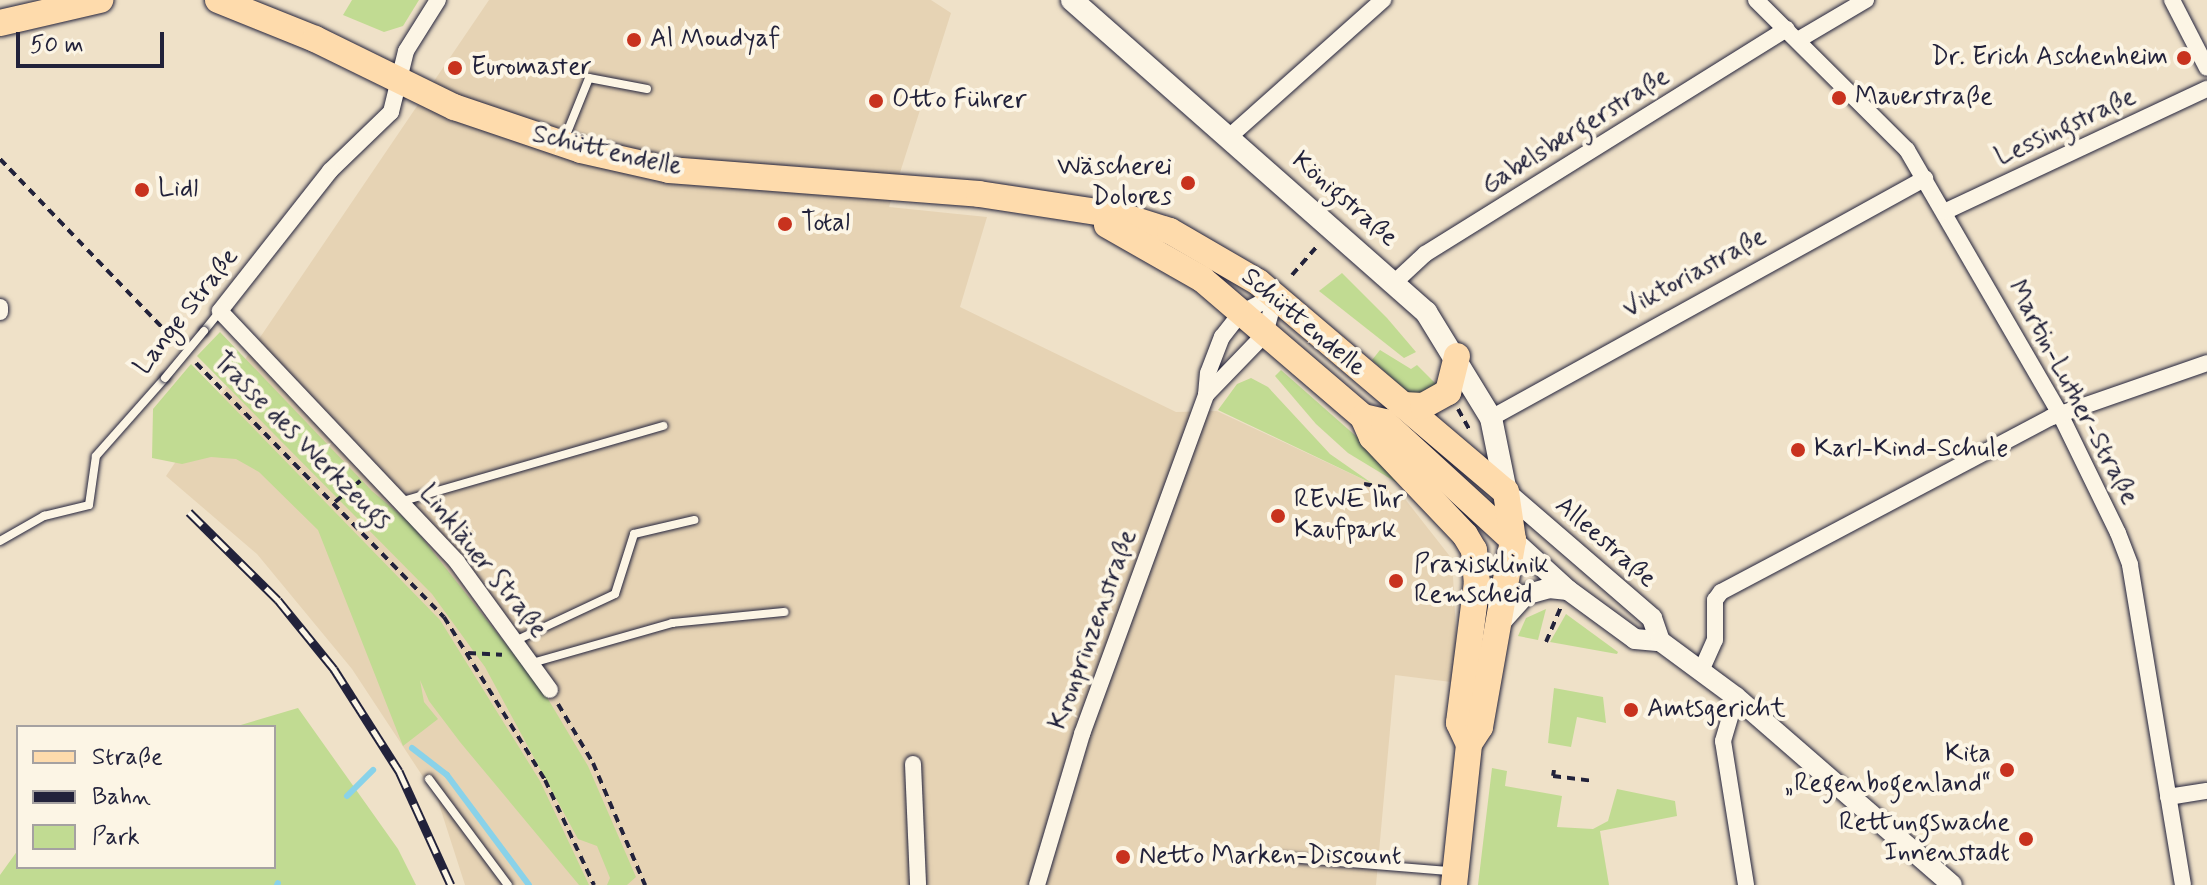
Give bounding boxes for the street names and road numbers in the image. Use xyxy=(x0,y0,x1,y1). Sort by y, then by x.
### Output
street label: Gabelsbergerstraße xyxy=(1476,62,1676,202)
street label: Lessingstraße xyxy=(1991,82,2141,174)
street label: Schüttendelle xyxy=(529,120,685,184)
street label: Königstraße xyxy=(1285,146,1403,254)
street label: Viktoriastraße xyxy=(1618,222,1772,326)
street label: Lange Straße xyxy=(128,242,246,382)
street label: Schüttendelle xyxy=(1234,262,1372,384)
street label: Martin-Luther-Straße xyxy=(2000,276,2144,510)
street label: Trasse des Werkzeugs xyxy=(205,346,397,538)
street label: Linkläuer Straße xyxy=(411,479,553,645)
street label: Alleestraße xyxy=(1548,491,1662,595)
street label: Kronprinzenstraße xyxy=(1043,526,1145,734)

